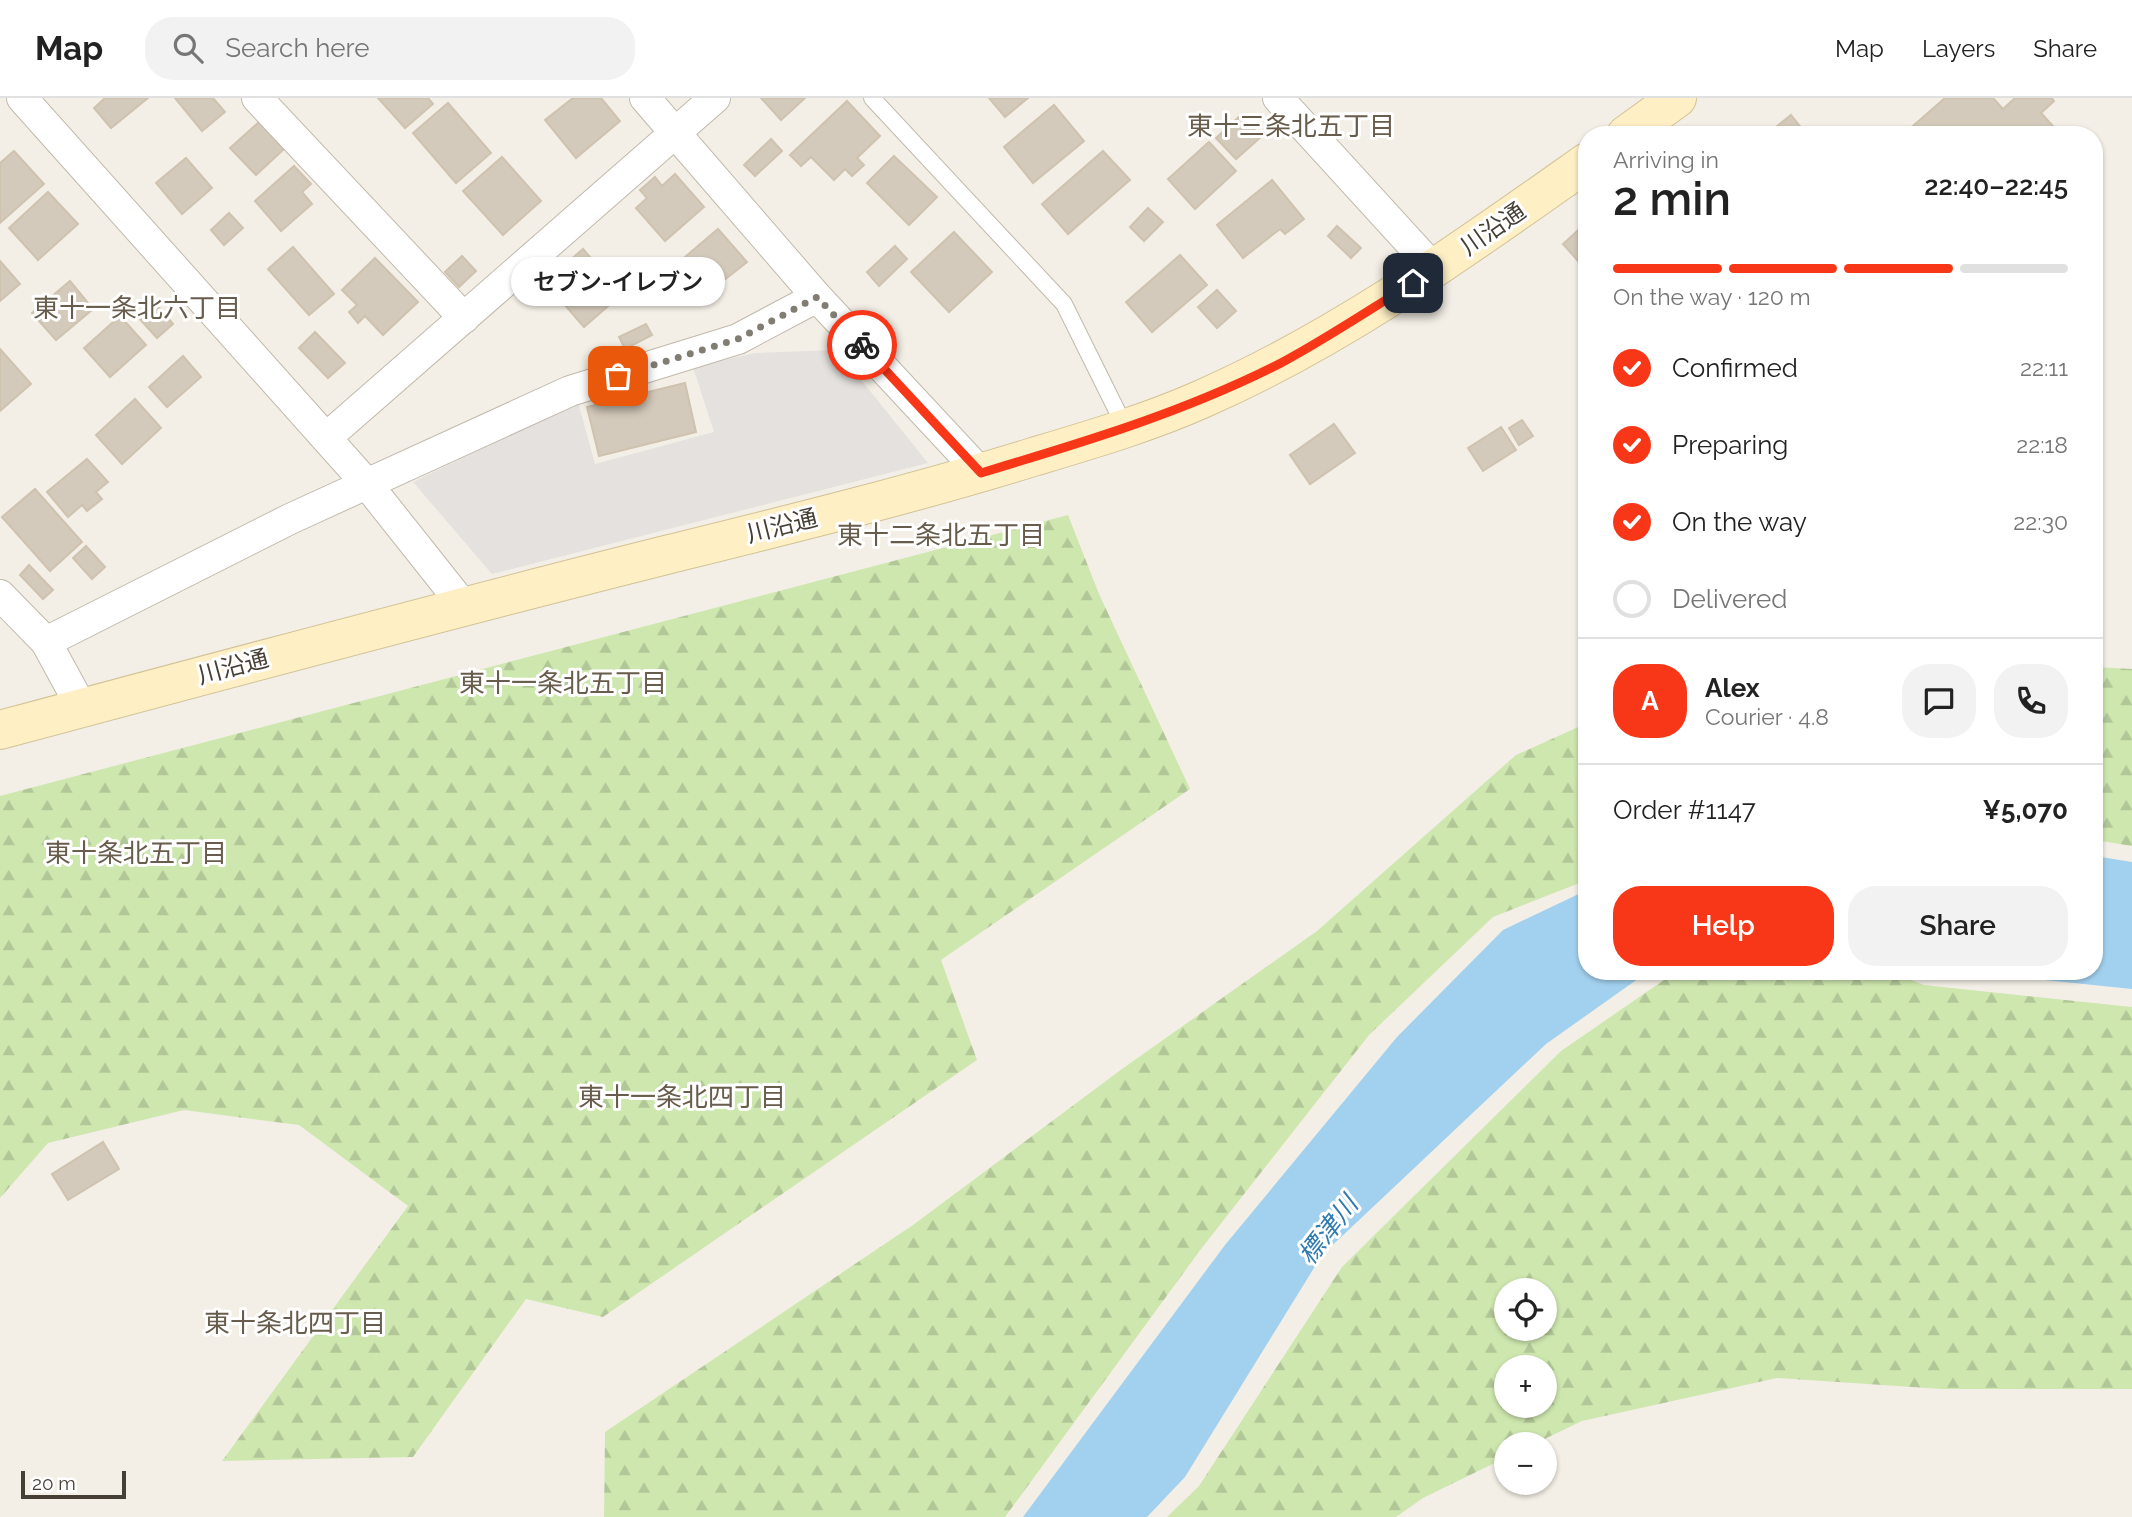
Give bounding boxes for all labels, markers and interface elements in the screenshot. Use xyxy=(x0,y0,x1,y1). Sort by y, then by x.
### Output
search box xyxy=(145,17,635,80)
text: Map xyxy=(35,29,103,68)
icon: search xyxy=(169,29,207,67)
text: Search here xyxy=(225,33,370,63)
text: Map xyxy=(1835,34,1884,63)
text: Layers xyxy=(1922,34,1995,63)
text: Share xyxy=(2033,34,2097,63)
district label: 東十三条北五丁目 xyxy=(1187,111,1395,141)
text: Arriving in xyxy=(1613,146,1719,173)
text: 22:40–22:45 xyxy=(1924,171,2068,201)
text: 2 min xyxy=(1613,172,1731,226)
street label: 川沿通 xyxy=(1455,196,1531,261)
pin xyxy=(1383,253,1443,313)
callout: セブン-イレブン xyxy=(511,257,725,306)
icon: home xyxy=(1394,264,1432,302)
text: セブン-イレブン xyxy=(533,268,703,295)
text: On the way · 120 m xyxy=(1613,283,1811,310)
district label: 東十一条北六丁目 xyxy=(33,293,241,323)
courier xyxy=(827,310,897,380)
icon: bike xyxy=(843,326,881,364)
pin xyxy=(588,346,648,406)
icon: check xyxy=(1613,349,1651,387)
text: Confirmed xyxy=(1672,353,1798,383)
text: 22:11 xyxy=(2020,354,2068,381)
icon: bag xyxy=(599,357,637,395)
icon: check xyxy=(1613,426,1651,464)
text: Preparing xyxy=(1672,430,1788,460)
text: 22:18 xyxy=(2016,431,2068,458)
street label: 川沿通 xyxy=(743,503,820,548)
icon: check xyxy=(1613,503,1651,541)
text: On the way xyxy=(1672,507,1807,537)
text: 22:30 xyxy=(2013,508,2068,535)
district label: 東十二条北五丁目 xyxy=(837,520,1045,550)
text: Delivered xyxy=(1672,584,1787,614)
street label: 川沿通 xyxy=(194,643,271,690)
button: chat xyxy=(1902,664,1976,738)
button: phone xyxy=(1994,664,2068,738)
district label: 東十一条北五丁目 xyxy=(459,668,667,698)
text: Alex xyxy=(1705,673,1760,703)
text: A xyxy=(1641,686,1659,716)
text: Courier · 4.8 xyxy=(1705,703,1829,730)
text: Order #1147 xyxy=(1613,795,1756,825)
text: ¥5,070 xyxy=(1983,795,2068,825)
district label: 東十条北五丁目 xyxy=(45,838,227,868)
button: Help xyxy=(1613,886,1834,966)
button: Share xyxy=(1848,886,2068,966)
district label: 東十一条北四丁目 xyxy=(578,1082,786,1112)
water label: 標津川 xyxy=(1292,1188,1366,1270)
map controls xyxy=(1494,1278,1557,1495)
button: locate xyxy=(1494,1278,1557,1341)
district label: 東十条北四丁目 xyxy=(204,1308,386,1338)
button: + xyxy=(1494,1355,1557,1418)
button: − xyxy=(1494,1432,1557,1495)
scale bar xyxy=(21,1468,126,1500)
text: 20 m xyxy=(32,1472,76,1494)

